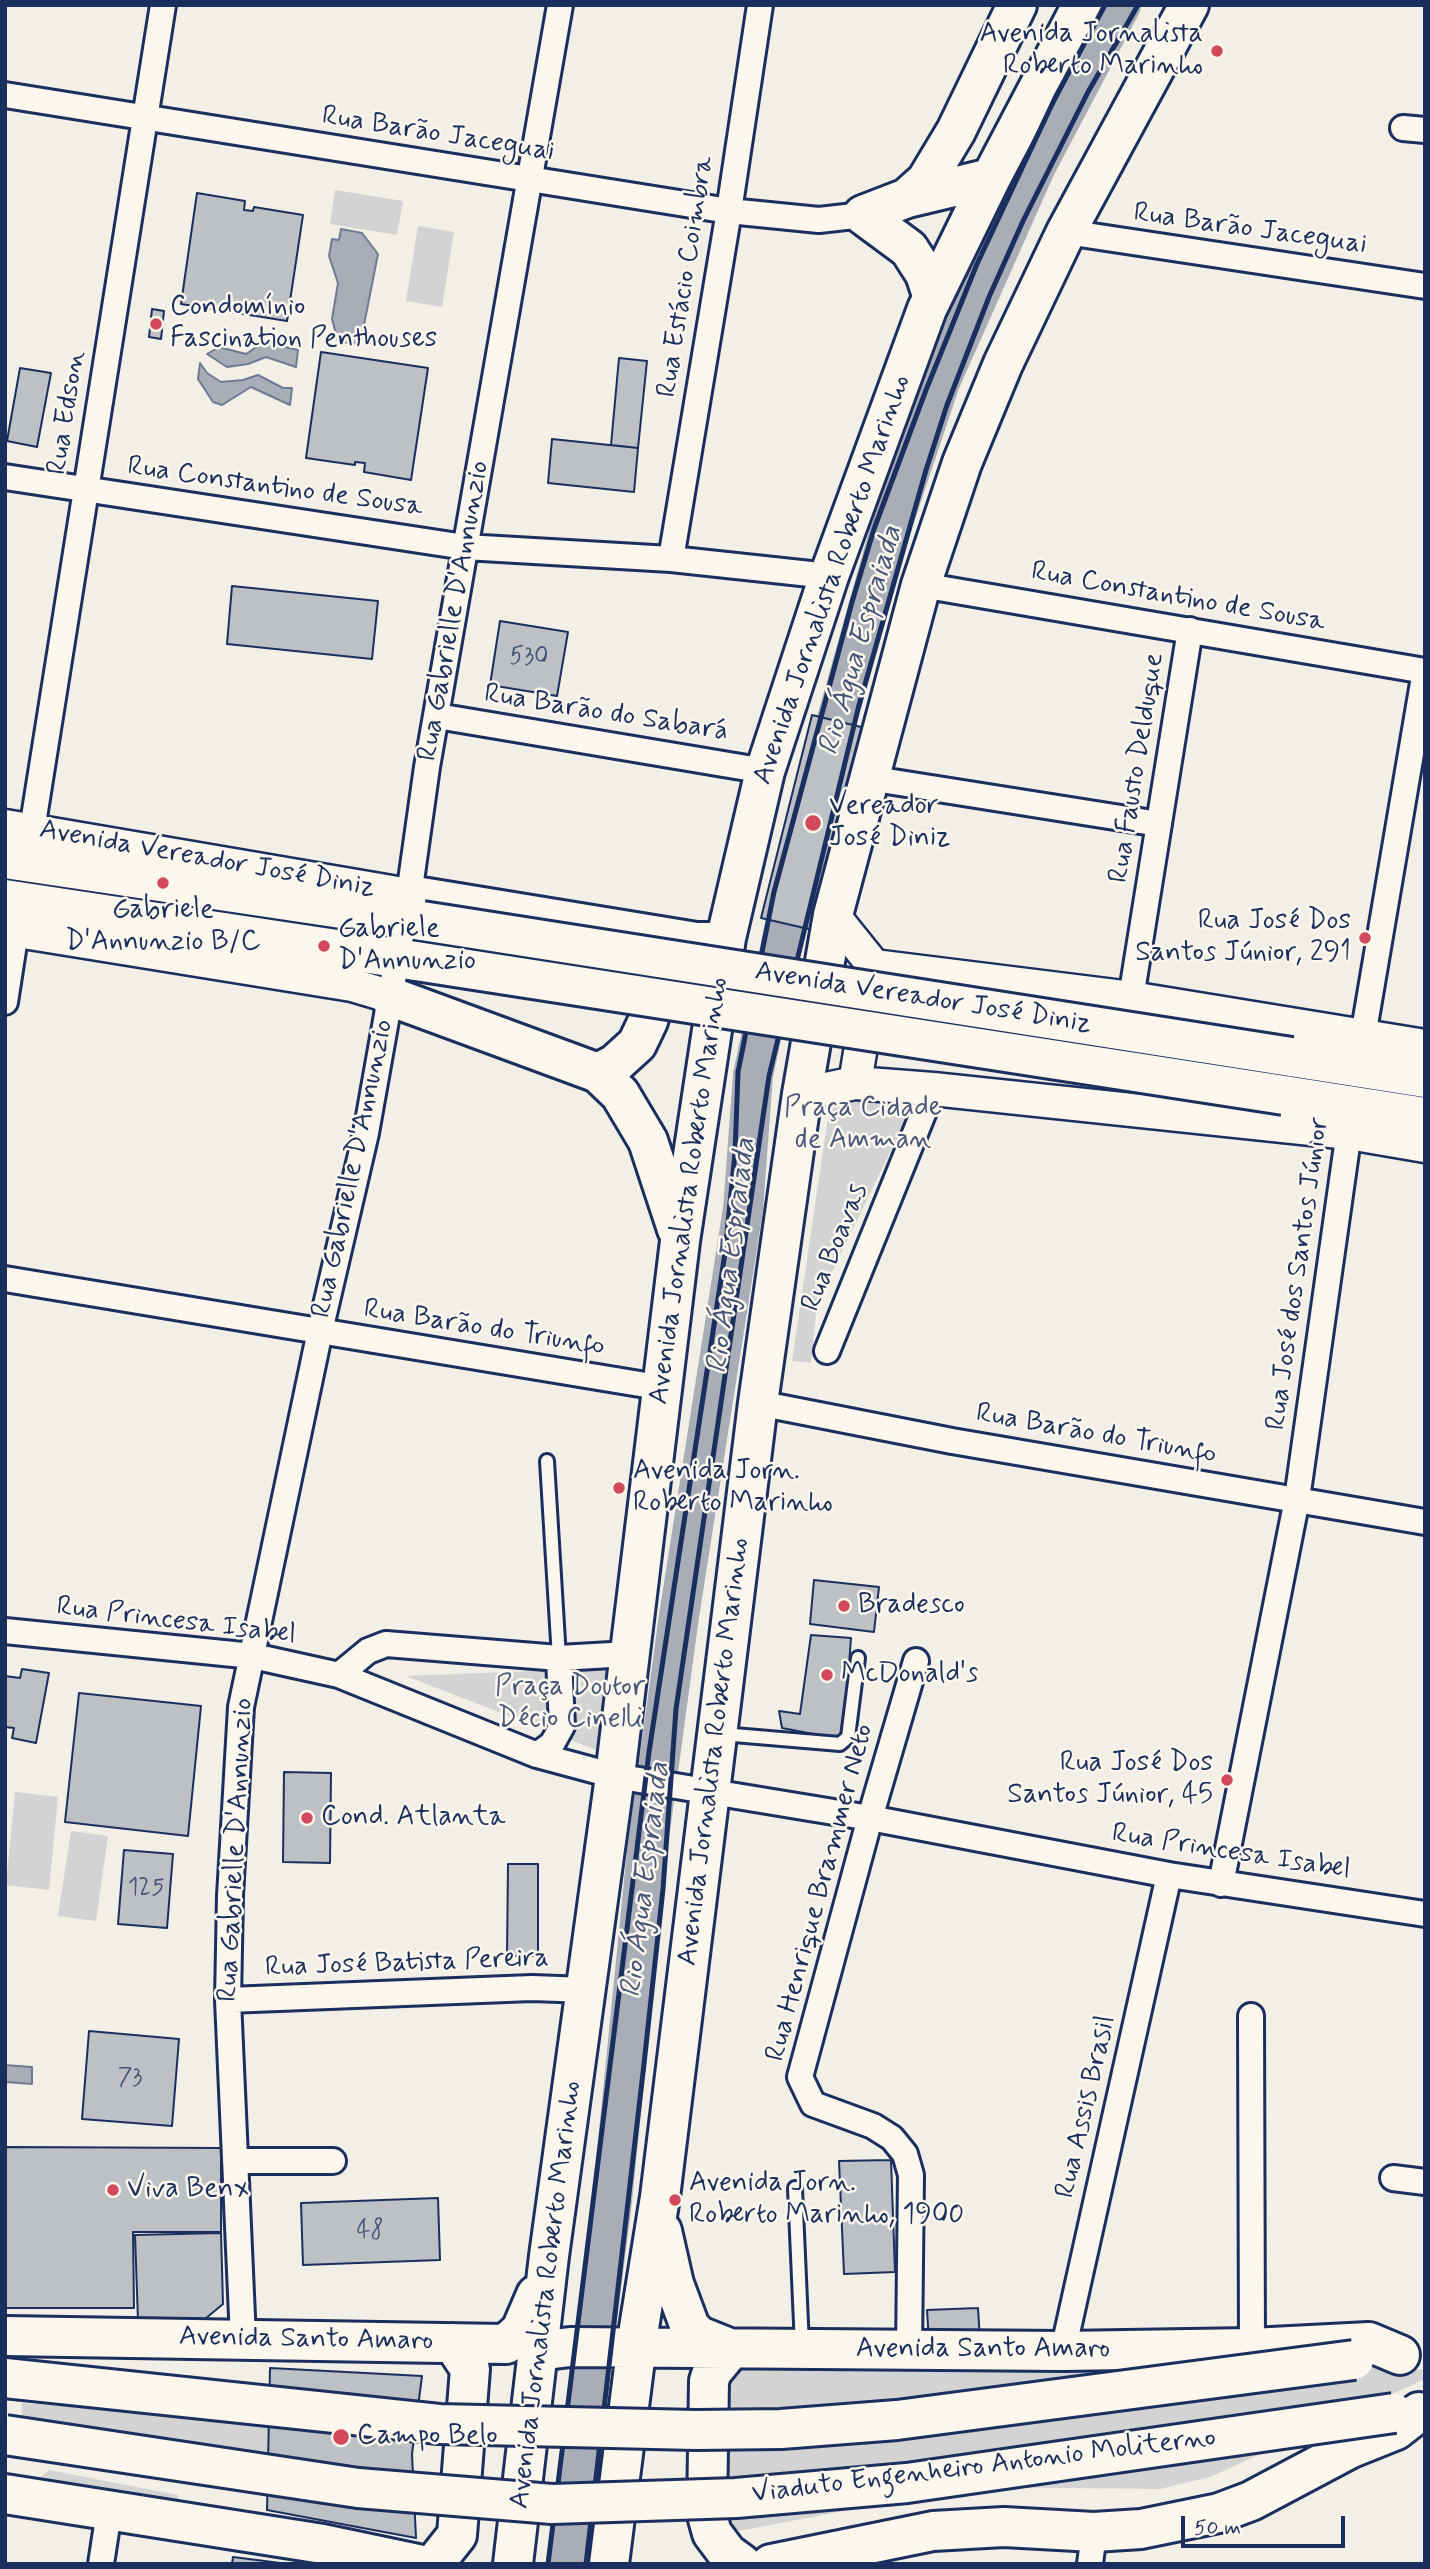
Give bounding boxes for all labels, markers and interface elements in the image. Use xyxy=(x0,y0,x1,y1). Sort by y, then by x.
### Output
place label: Avenida Jornalista Roberto Marinho xyxy=(979,18,1203,84)
marker: Avenida Jornalista Roberto Marinho xyxy=(1209,43,1225,59)
street label: Rua Barão Jaceguai xyxy=(319,100,557,170)
street label: Rua Estácio Coimbra xyxy=(651,154,723,400)
street label: Rua Barão Jaceguai xyxy=(1131,197,1369,263)
place label: Condomínio Fascination Penthouses xyxy=(170,291,437,357)
marker: Condomínio Fascination Penthouses xyxy=(148,316,164,332)
street label: Rua Edson xyxy=(42,349,94,477)
street label: Avenida Jornalista Roberto Marinho xyxy=(747,371,919,789)
street label: Rua Constantino de Sousa xyxy=(125,451,425,525)
street label: Rua Gabrielle D'Annunzio xyxy=(412,458,498,764)
water label: Rio Água Espraiada xyxy=(812,522,912,760)
street label: Rua Constantino de Sousa xyxy=(1028,556,1328,640)
house number: 530 xyxy=(510,644,548,672)
street label: Rua Fausto Delduque xyxy=(1103,651,1173,885)
street label: Rua Barão do Sabará xyxy=(482,678,730,750)
place label: Vereador José Diniz xyxy=(829,790,950,856)
marker: Vereador José Diniz xyxy=(803,813,823,833)
street label: Avenida Vereador José Diniz xyxy=(37,814,377,906)
marker: Gabriele D'Annunzio B/C xyxy=(155,875,171,891)
place label: Gabriele D'Annunzio B/C xyxy=(65,894,261,960)
place label: Rua José Dos Santos Júnior, 291 xyxy=(1135,905,1351,971)
place label: Gabriele D'Annunzio xyxy=(338,913,476,979)
marker: Rua José Dos Santos Júnior, 291 xyxy=(1357,930,1373,946)
marker: Gabriele D'Annunzio xyxy=(316,938,332,954)
street label: Avenida Vereador José Diniz xyxy=(752,956,1094,1042)
street label: Avenida Jornalista Roberto Marinho xyxy=(643,975,737,1407)
street label: Rua Gabrielle D'Annunzio xyxy=(306,1017,402,1321)
park label: Praça Cidade de Amman xyxy=(784,1092,942,1158)
street label: Rua José dos Santos Júnior xyxy=(1260,1116,1338,1432)
water label: Rio Água Espraiada xyxy=(701,1136,765,1376)
street label: Rua Boavas xyxy=(795,1179,877,1317)
street label: Rua Barão do Triunfo xyxy=(361,1293,607,1365)
street label: Rua Barão do Triunfo xyxy=(973,1397,1219,1473)
place label: Avenida Jorn. Roberto Marinho xyxy=(633,1455,833,1521)
marker: Avenida Jorn. Roberto Marinho xyxy=(611,1480,627,1496)
street label: Avenida Jornalista Roberto Marinho xyxy=(672,1536,758,1968)
place label: Bradesco xyxy=(858,1589,965,1623)
street label: Rua Princesa Isabel xyxy=(54,1591,298,1653)
marker: Bradesco xyxy=(836,1598,852,1614)
place label: McDonald's xyxy=(841,1658,978,1692)
marker: McDonald's xyxy=(819,1667,835,1683)
park label: Praça Doutor Décio Cinelli xyxy=(495,1671,645,1737)
street label: Rua Gabrielle D'Annunzio xyxy=(212,1697,262,2003)
street label: Rua Henrique Brammer Neto xyxy=(760,1721,882,2065)
place label: Rua José Dos Santos Júnior, 45 xyxy=(1007,1747,1213,1813)
water label: Rio Água Espraiada xyxy=(615,1760,679,2000)
marker: Rua José Dos Santos Júnior, 45 xyxy=(1219,1772,1235,1788)
place label: Cond. Atlanta xyxy=(321,1801,506,1835)
marker: Cond. Atlanta xyxy=(299,1810,315,1826)
street label: Rua Princesa Isabel xyxy=(1109,1818,1353,1888)
house number: 125 xyxy=(128,1875,164,1903)
street label: Rua José Batista Pereira xyxy=(264,1942,550,1986)
street label: Rua Assis Brasil xyxy=(1050,2012,1124,2202)
house number: 73 xyxy=(118,2065,142,2093)
street label: Avenida Jornalista Roberto Marinho xyxy=(504,2079,590,2511)
place label: Avenida Jorn. Roberto Marinho, 1900 xyxy=(689,2167,964,2233)
place label: Viva Benx xyxy=(127,2173,249,2207)
marker: Viva Benx xyxy=(105,2182,121,2198)
marker: Avenida Jorn. Roberto Marinho, 1900 xyxy=(667,2192,683,2208)
house number: 48 xyxy=(356,2218,384,2246)
street label: Avenida Santo Amaro xyxy=(179,2321,433,2359)
street label: Avenida Santo Amaro xyxy=(856,2333,1110,2367)
place label: Campo Belo xyxy=(357,2420,498,2454)
street label: Viaduto Engenheiro Antonio Moliterno xyxy=(750,2422,1218,2512)
marker: Campo Belo xyxy=(331,2427,351,2447)
scale bar xyxy=(1185,2502,1350,2546)
text: 50 m xyxy=(1194,2514,1241,2542)

